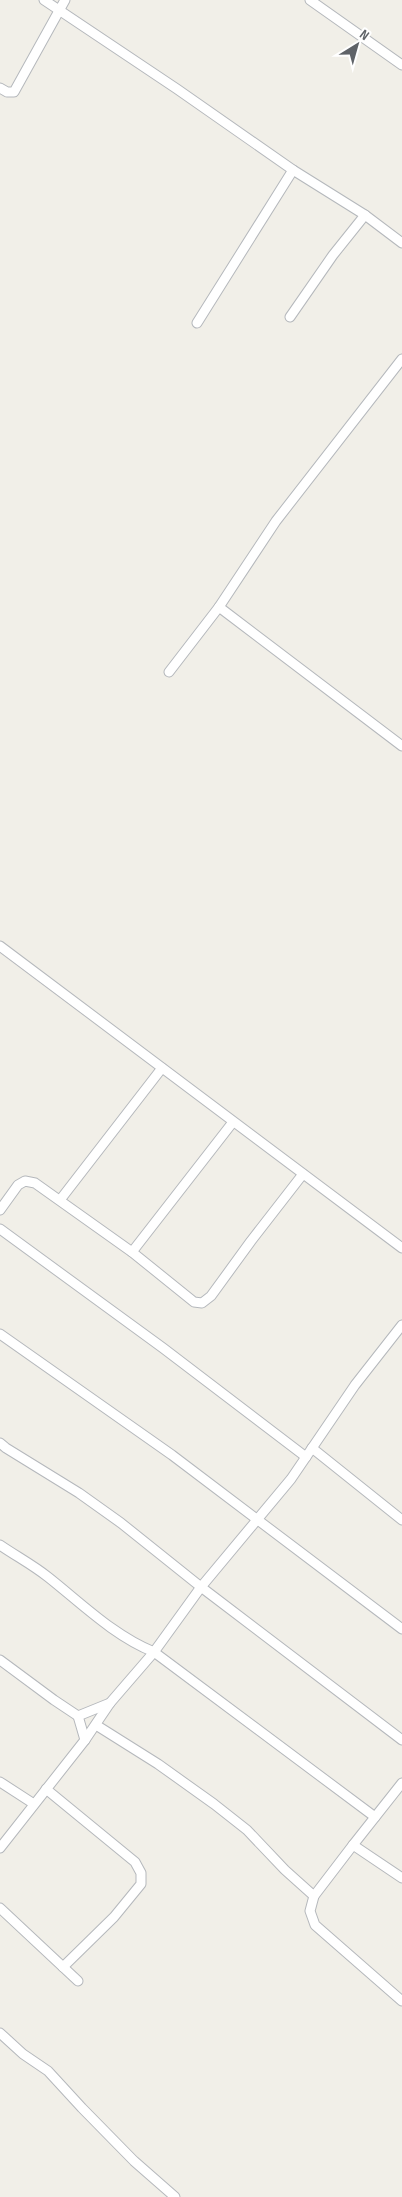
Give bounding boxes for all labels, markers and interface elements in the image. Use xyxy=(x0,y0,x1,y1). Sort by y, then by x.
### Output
north arrow xyxy=(332,20,382,70)
text: N xyxy=(356,26,373,44)

